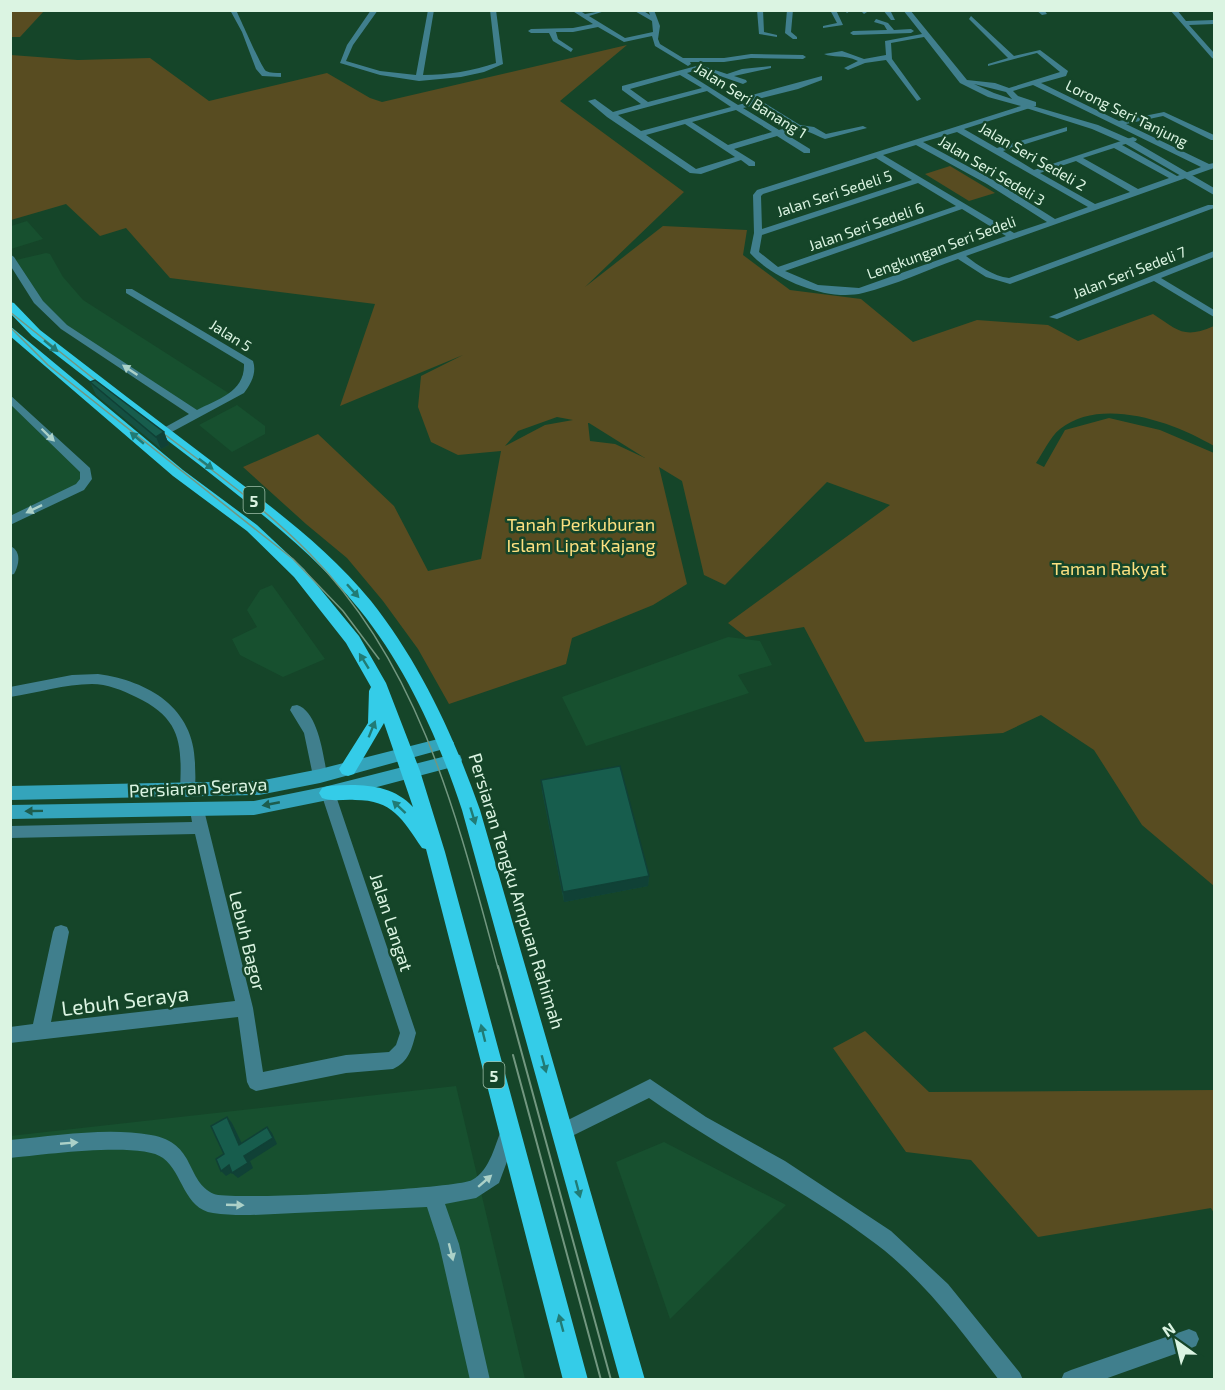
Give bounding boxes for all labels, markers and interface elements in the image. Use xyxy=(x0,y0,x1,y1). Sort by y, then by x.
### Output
street label: Jalan Seri Banang 1 xyxy=(692,58,810,142)
street label: Lorong Seri Tanjung xyxy=(1062,76,1192,152)
street label: Jalan Seri Sedeli 2 xyxy=(976,118,1090,194)
street label: Jalan Seri Sedeli 3 xyxy=(936,131,1048,209)
street label: Jalan Seri Sedeli 5 xyxy=(774,166,894,220)
street label: Jalan Seri Sedeli 6 xyxy=(806,198,926,254)
street label: Lengkungan Seri Sedeli xyxy=(864,212,1018,282)
street label: Jalan Seri Sedeli 7 xyxy=(1070,242,1189,302)
street label: Jalan 5 xyxy=(207,315,255,355)
one-way arrow xyxy=(44,339,59,352)
one-way arrow xyxy=(123,364,139,376)
one-way arrow xyxy=(41,428,56,442)
one-way arrow xyxy=(130,432,145,445)
one-way arrow xyxy=(198,458,214,470)
road number: 5 xyxy=(244,487,264,513)
one-way arrow xyxy=(26,505,43,514)
park label: Tanah Perkuburan Islam Lipat Kajang xyxy=(506,513,656,556)
park label: Taman Rakyat xyxy=(1051,557,1167,579)
one-way arrow xyxy=(346,584,360,599)
one-way arrow xyxy=(358,653,369,669)
one-way arrow xyxy=(368,720,377,738)
street label: Persiaran Tengku Ampuan Rahimah xyxy=(464,750,570,1032)
street label: Persiaran Seraya xyxy=(128,772,268,802)
one-way arrow xyxy=(261,800,280,809)
one-way arrow xyxy=(392,800,407,814)
one-way arrow xyxy=(25,807,44,816)
one-way arrow xyxy=(469,807,478,825)
street label: Jalan Langat xyxy=(366,870,418,974)
street label: Lebuh Bagor xyxy=(225,889,271,993)
street label: Lebuh Seraya xyxy=(60,980,190,1020)
one-way arrow xyxy=(478,1024,488,1042)
one-way arrow xyxy=(539,1055,549,1073)
road number: 5 xyxy=(484,1062,504,1088)
one-way arrow xyxy=(59,1138,78,1148)
one-way arrow xyxy=(477,1175,492,1188)
one-way arrow xyxy=(573,1180,583,1198)
one-way arrow xyxy=(225,1200,244,1209)
one-way arrow xyxy=(446,1243,456,1261)
north arrow xyxy=(1147,1312,1207,1372)
one-way arrow xyxy=(555,1314,565,1332)
text: N xyxy=(1158,1318,1178,1340)

